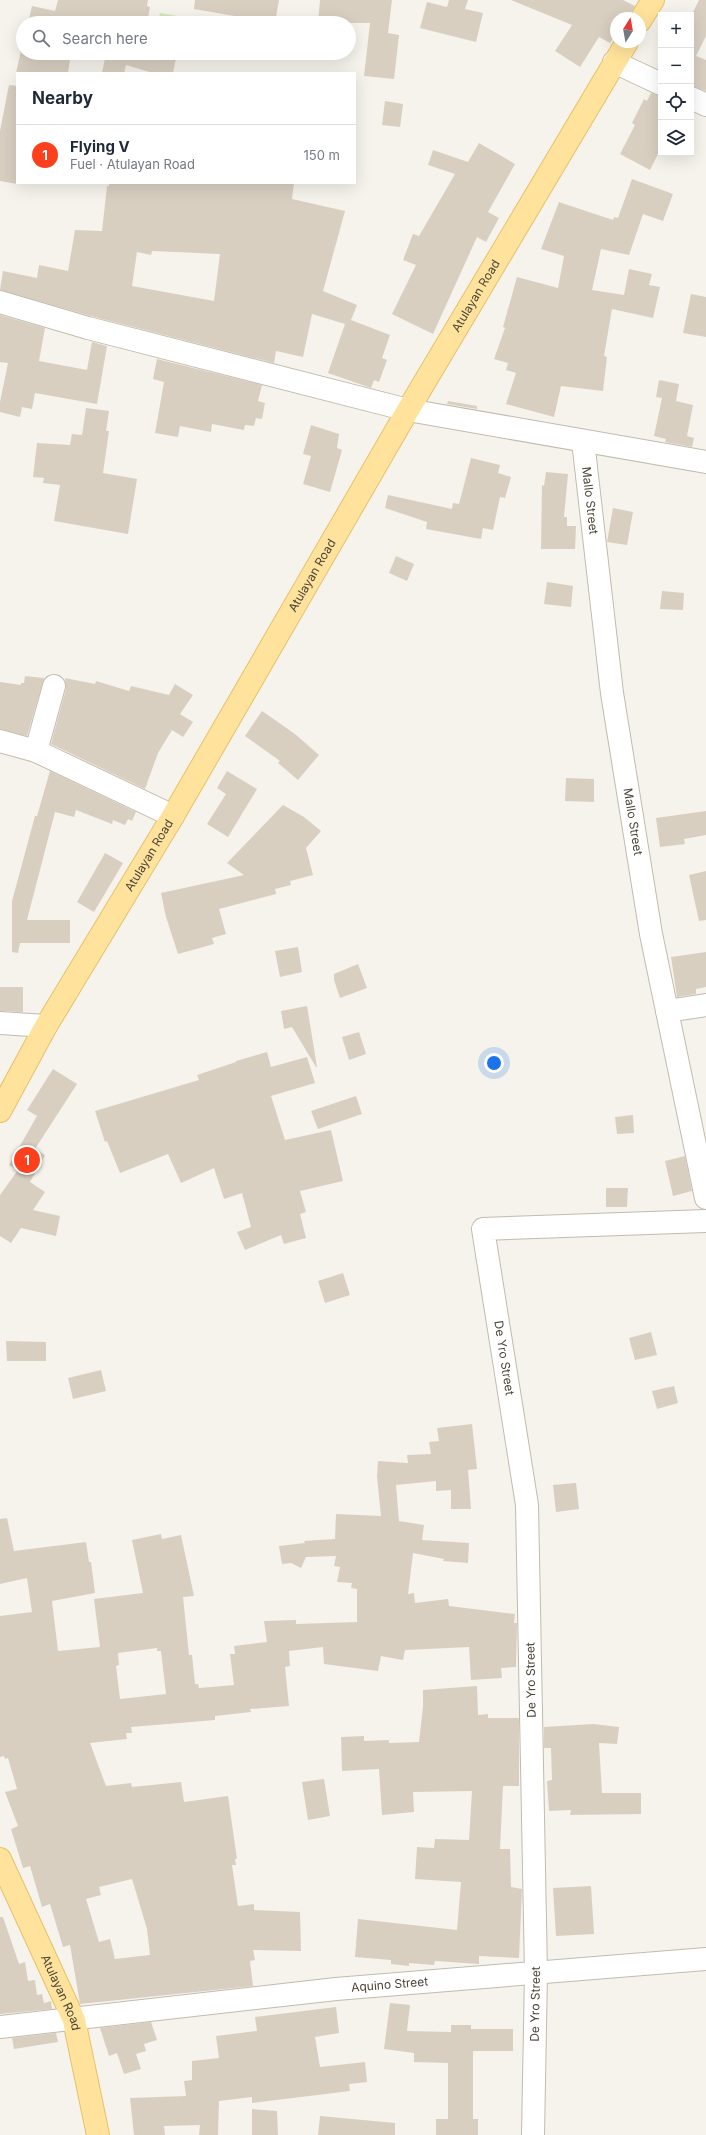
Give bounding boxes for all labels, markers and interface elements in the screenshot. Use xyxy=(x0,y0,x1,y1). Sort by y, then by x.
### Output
north arrow xyxy=(610,12,646,48)
map controls xyxy=(658,12,694,156)
button: + xyxy=(658,12,694,48)
search box xyxy=(16,16,356,60)
icon: search xyxy=(30,27,52,49)
text: Search here xyxy=(62,29,148,48)
button: − xyxy=(658,48,694,84)
button: locate xyxy=(658,84,694,120)
text: Nearby xyxy=(32,88,93,108)
button: layers xyxy=(658,120,694,156)
text: Flying V xyxy=(70,137,130,156)
text: 1 xyxy=(42,147,48,163)
text: 150 m xyxy=(304,147,340,163)
text: Fuel · Atulayan Road xyxy=(70,156,195,172)
street label: Atulayan Road xyxy=(448,257,503,334)
street label: Mallo Street xyxy=(579,466,602,535)
street label: Atulayan Road xyxy=(285,536,339,614)
street label: Mallo Street xyxy=(620,787,646,856)
street label: Atulayan Road xyxy=(121,816,176,894)
your location xyxy=(484,1053,504,1073)
pin: 1 xyxy=(14,1145,40,1175)
street label: De Yro Street xyxy=(491,1319,518,1396)
street label: De Yro Street xyxy=(522,1642,539,1718)
street label: Atulayan Road xyxy=(38,1952,84,2032)
street label: De Yro Street xyxy=(527,1966,543,2042)
street label: Aquino Street xyxy=(351,1974,429,1995)

